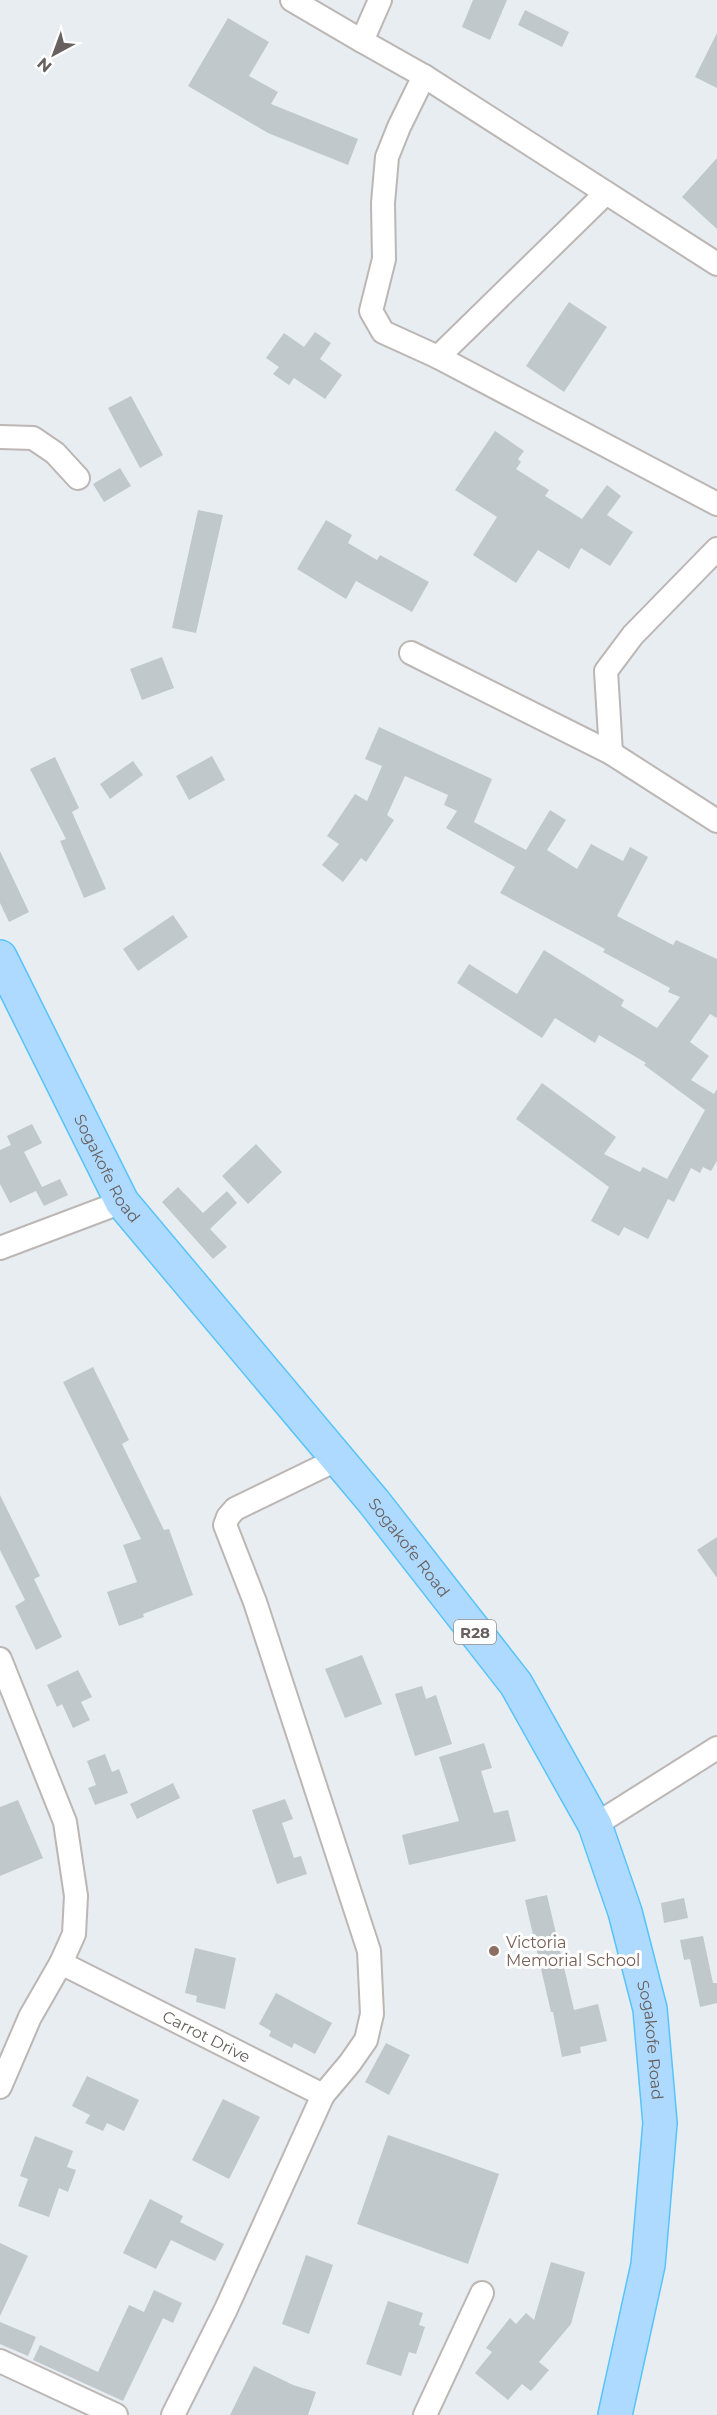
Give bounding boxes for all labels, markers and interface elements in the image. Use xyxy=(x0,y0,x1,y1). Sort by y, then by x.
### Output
north arrow xyxy=(24,24,84,84)
text: N xyxy=(33,54,56,76)
street label: Sogakofe Road xyxy=(70,1111,144,1226)
street label: Sogakofe Road xyxy=(365,1494,454,1601)
road number: R28 xyxy=(454,1620,496,1644)
place label: Victoria Memorial School xyxy=(506,1933,640,1970)
marker: Victoria Memorial School xyxy=(487,1944,501,1958)
street label: Sogakofe Road xyxy=(633,1978,667,2101)
street label: Carrot Drive xyxy=(159,2006,254,2066)

